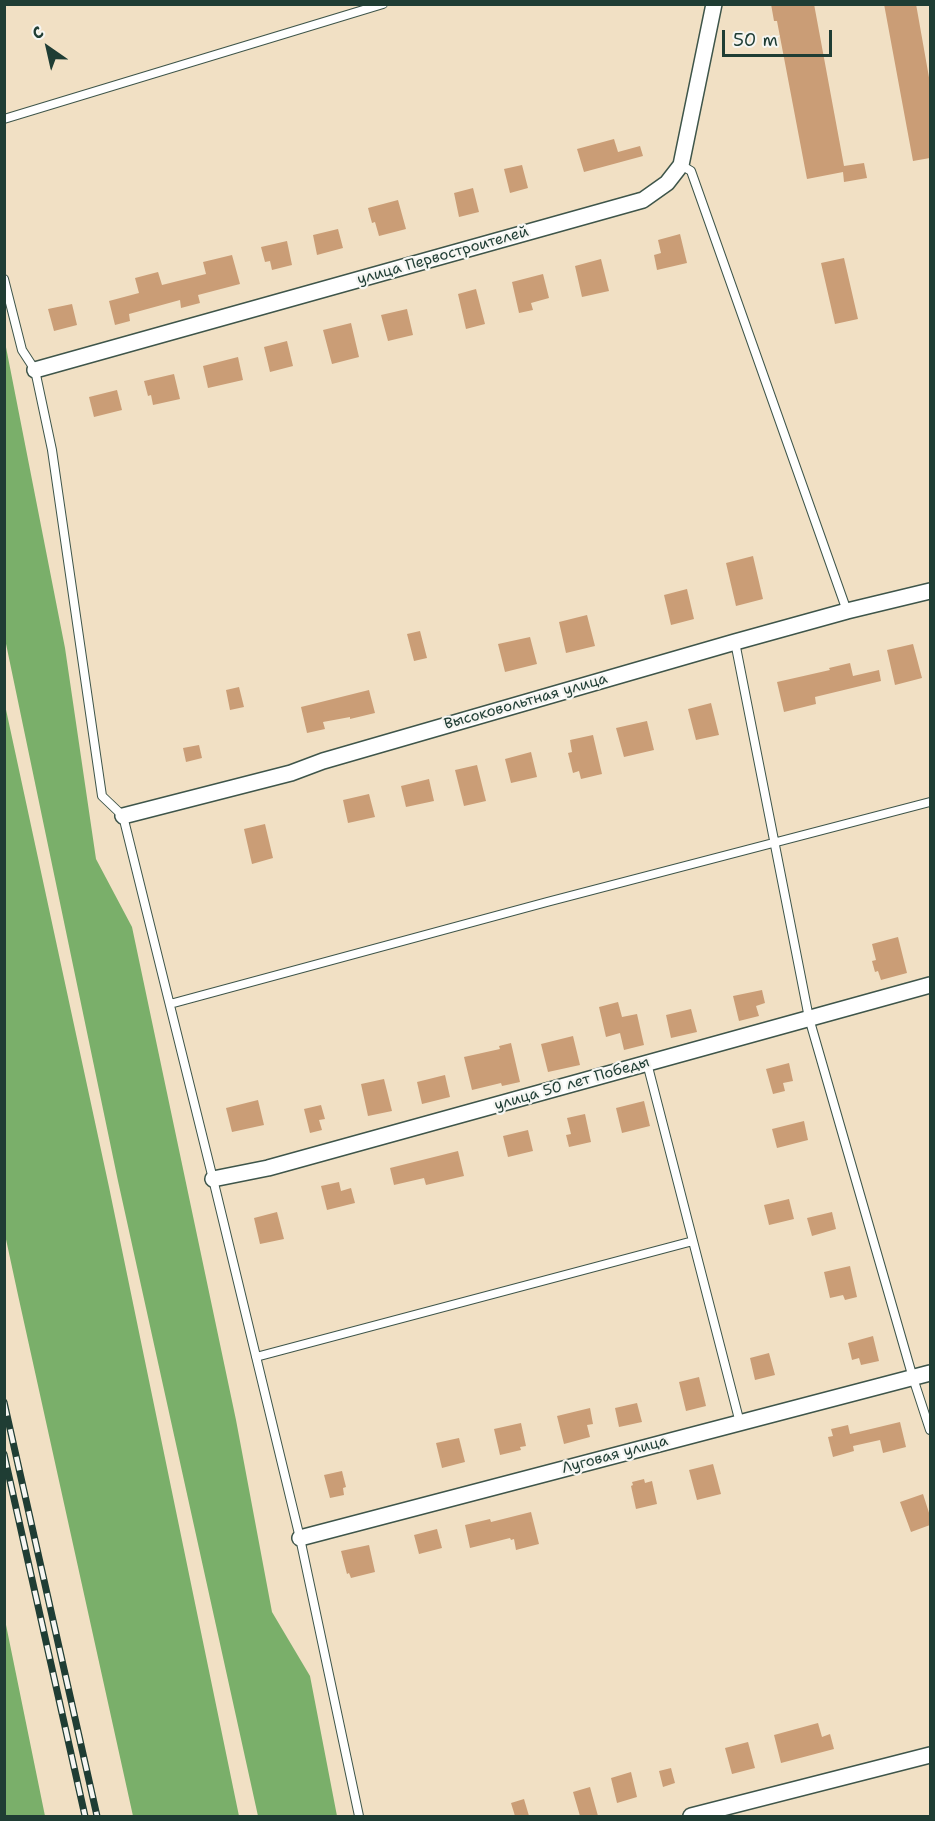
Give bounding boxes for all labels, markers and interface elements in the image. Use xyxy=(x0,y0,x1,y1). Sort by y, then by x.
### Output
north arrow xyxy=(18,18,78,78)
scale bar xyxy=(725,18,834,56)
text: С xyxy=(28,21,48,44)
text: 50 m xyxy=(733,28,778,52)
street label: улица Первостроителей xyxy=(355,223,531,289)
street label: Высоковольтная улица xyxy=(442,670,610,734)
street label: улица 50 лет Победы xyxy=(492,1053,652,1115)
street label: Луговая улица xyxy=(560,1432,670,1478)

